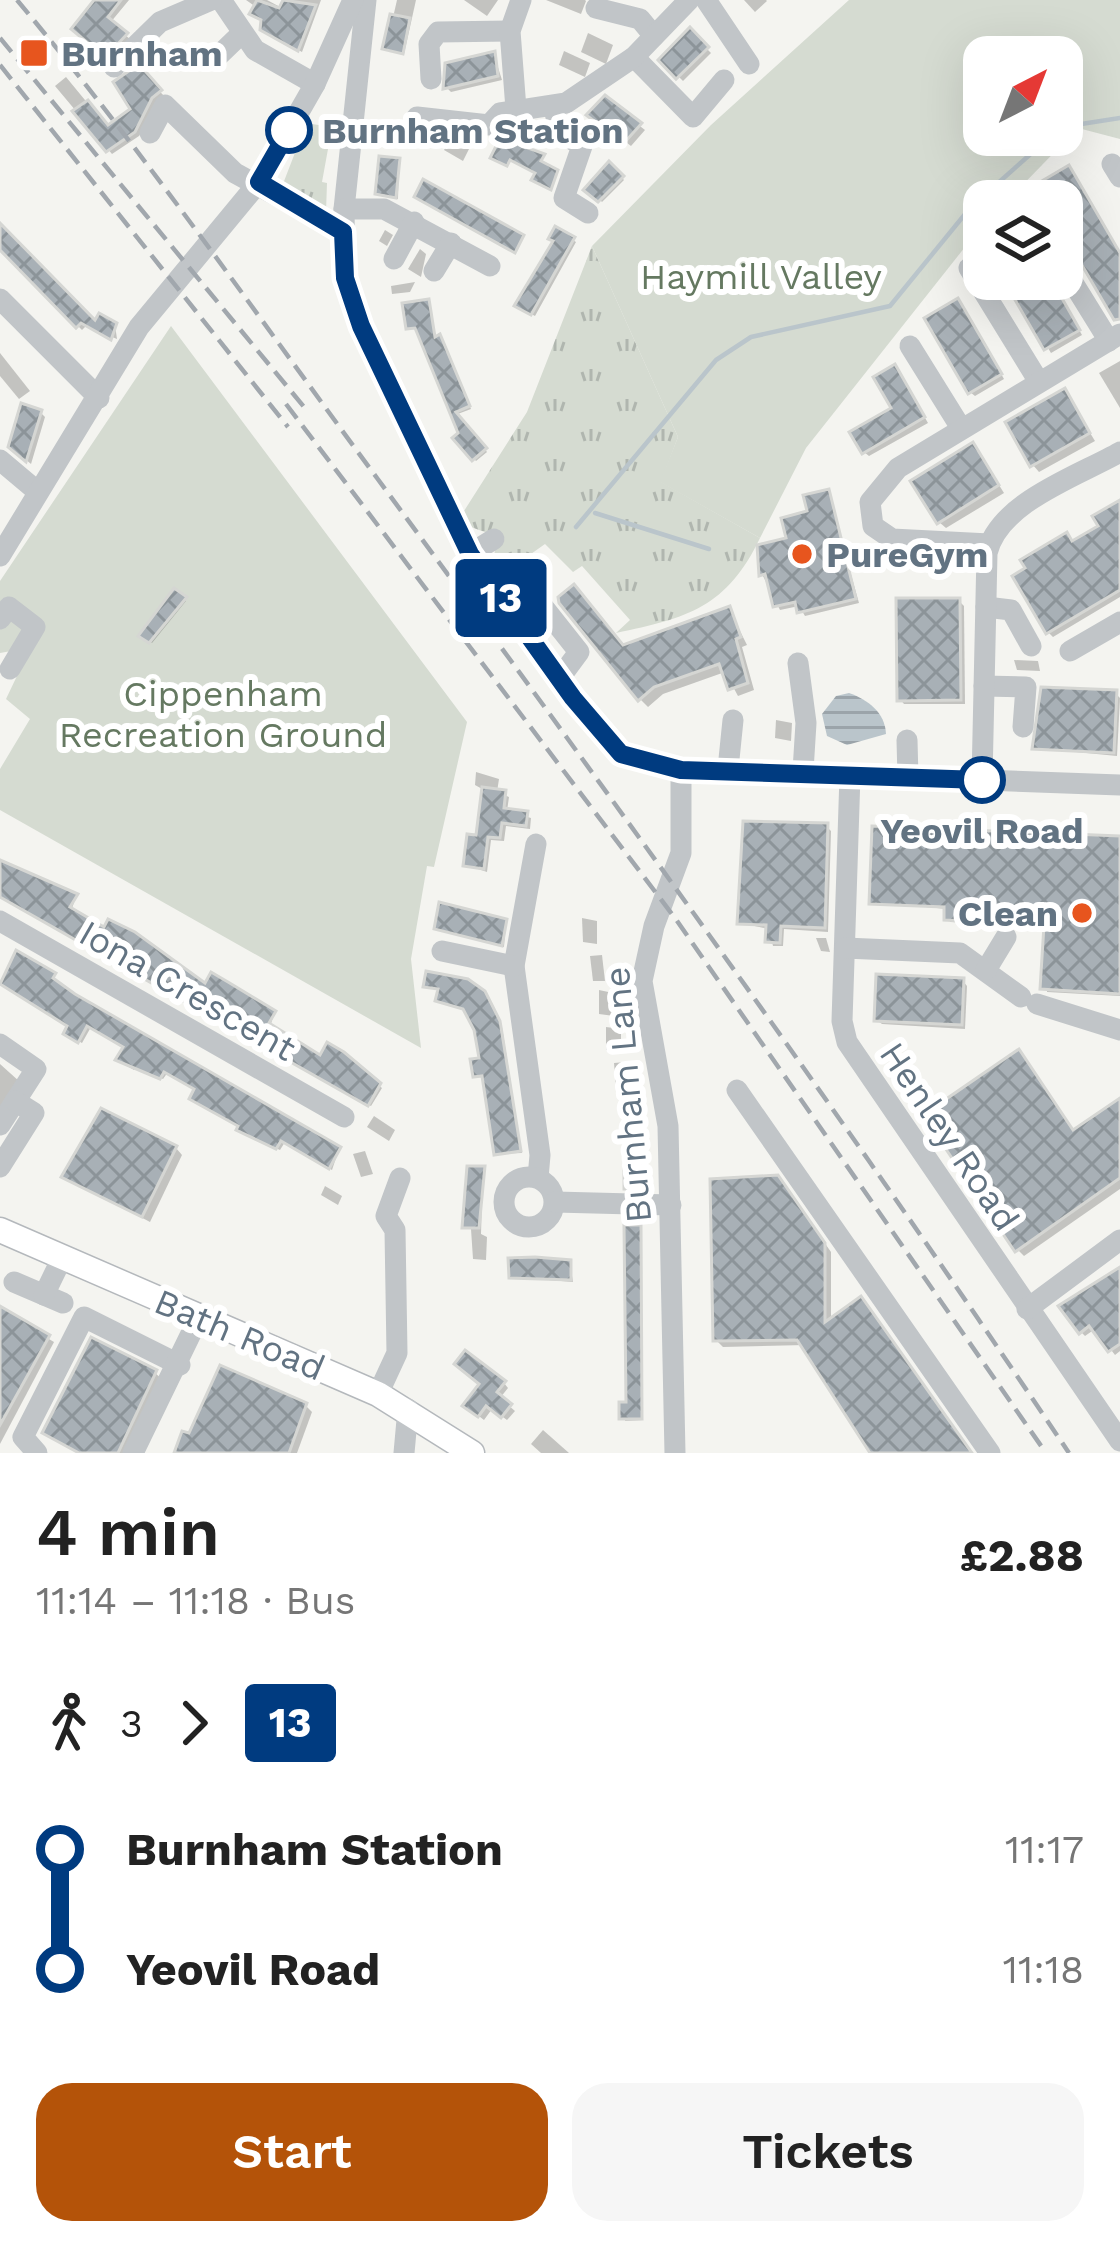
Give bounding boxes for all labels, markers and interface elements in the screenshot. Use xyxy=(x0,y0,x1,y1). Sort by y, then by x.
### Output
place label: Burnham xyxy=(61,33,223,75)
north arrow xyxy=(963,36,1083,156)
map controls xyxy=(963,36,1083,300)
marker: Burnham xyxy=(18,37,50,69)
marker: Burnham Station xyxy=(267,108,311,152)
place label: Burnham Station xyxy=(322,110,624,152)
button: layers xyxy=(963,180,1083,300)
park label: Haymill Valley xyxy=(640,256,882,298)
place label: PureGym xyxy=(826,534,989,576)
marker: PureGym xyxy=(789,541,815,567)
line badge: 13 xyxy=(447,559,555,637)
text: 13 xyxy=(479,573,523,622)
park label: Cippenham Recreation Ground xyxy=(59,673,387,756)
marker: Yeovil Road xyxy=(960,758,1004,802)
place label: Yeovil Road xyxy=(880,810,1084,852)
place label: Clean xyxy=(958,893,1058,935)
marker: Clean xyxy=(1069,900,1095,926)
street label: Iona Crescent xyxy=(72,912,303,1070)
street label: Burnham Lane xyxy=(596,965,660,1225)
street label: Henley Road xyxy=(871,1034,1028,1239)
street label: Bath Road xyxy=(148,1280,331,1390)
text: 4 min xyxy=(36,1494,220,1571)
text: £2.88 xyxy=(960,1529,1084,1582)
text: 11:14 – 11:18 · Bus xyxy=(36,1578,355,1623)
icon: walk xyxy=(36,1690,102,1756)
icon: forward xyxy=(161,1690,227,1756)
text: 13 xyxy=(269,1698,312,1747)
text: 3 xyxy=(120,1701,143,1746)
text: Burnham Station xyxy=(126,1823,503,1876)
text: 11:17 xyxy=(1005,1827,1084,1872)
text: Yeovil Road xyxy=(126,1943,380,1996)
text: 11:18 xyxy=(1003,1947,1084,1992)
button: Start xyxy=(36,2083,548,2221)
button: Tickets xyxy=(572,2083,1084,2221)

